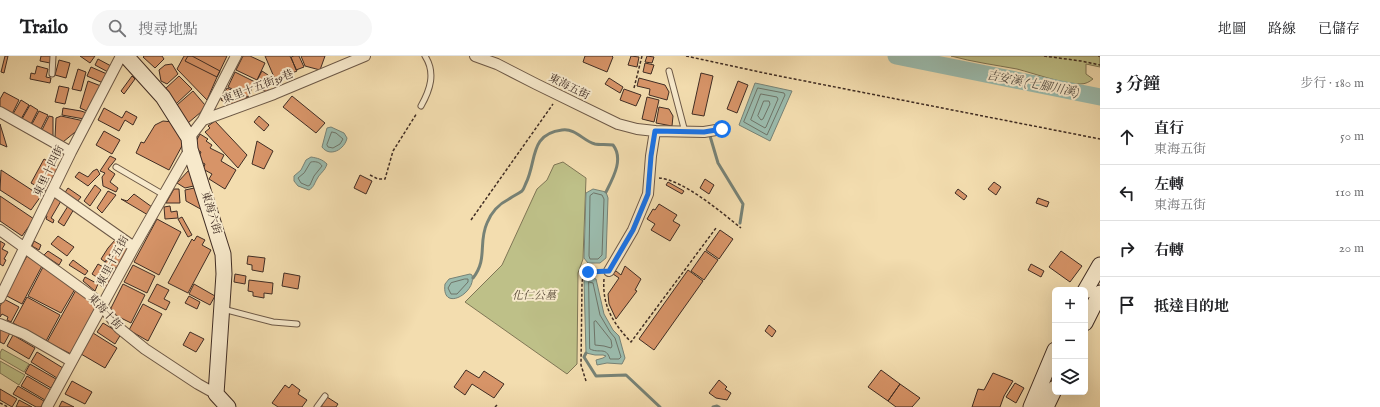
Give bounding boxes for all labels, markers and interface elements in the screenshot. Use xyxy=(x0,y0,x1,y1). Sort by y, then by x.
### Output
search box xyxy=(92,10,372,46)
text: Trailo xyxy=(20,16,68,40)
icon: search xyxy=(106,17,128,39)
text: 搜尋地點 xyxy=(138,20,198,39)
text: 地圖 xyxy=(1218,20,1246,38)
text: 路線 xyxy=(1268,20,1296,38)
text: 已儲存 xyxy=(1318,20,1360,38)
street label: 東里十五街39巷 xyxy=(221,67,295,107)
water label: 吉安溪 (七腳川溪) xyxy=(985,68,1081,100)
street label: 東海五街 xyxy=(546,71,592,103)
text: 3 分鐘 xyxy=(1116,74,1160,95)
text: 步行 · 180 m xyxy=(1300,75,1364,92)
text: 直行 xyxy=(1154,119,1184,138)
route start xyxy=(713,120,731,138)
icon: ahead xyxy=(1116,126,1138,148)
text: 50 m xyxy=(1340,128,1364,145)
text: 東海五街 xyxy=(1154,141,1206,158)
street label: 東里十四街 xyxy=(31,143,67,199)
text: 左轉 xyxy=(1154,175,1184,194)
icon: left xyxy=(1116,182,1138,204)
text: 110 m xyxy=(1335,184,1364,201)
street label: 東海六街 xyxy=(198,190,224,236)
text: 東海五街 xyxy=(1154,197,1206,214)
street label: 東里十五街 xyxy=(94,233,132,289)
icon: right xyxy=(1116,238,1138,260)
text: 20 m xyxy=(1339,240,1364,257)
text: 右轉 xyxy=(1154,241,1184,260)
route end xyxy=(579,263,597,281)
map controls xyxy=(1052,287,1088,395)
button: + xyxy=(1052,287,1088,323)
park label: 化仁公墓 xyxy=(512,289,558,303)
street label: 東海十街 xyxy=(85,291,125,333)
icon: arrive xyxy=(1116,294,1138,316)
text: 抵達目的地 xyxy=(1154,297,1229,316)
button: − xyxy=(1052,323,1088,359)
button: layers xyxy=(1052,359,1088,395)

